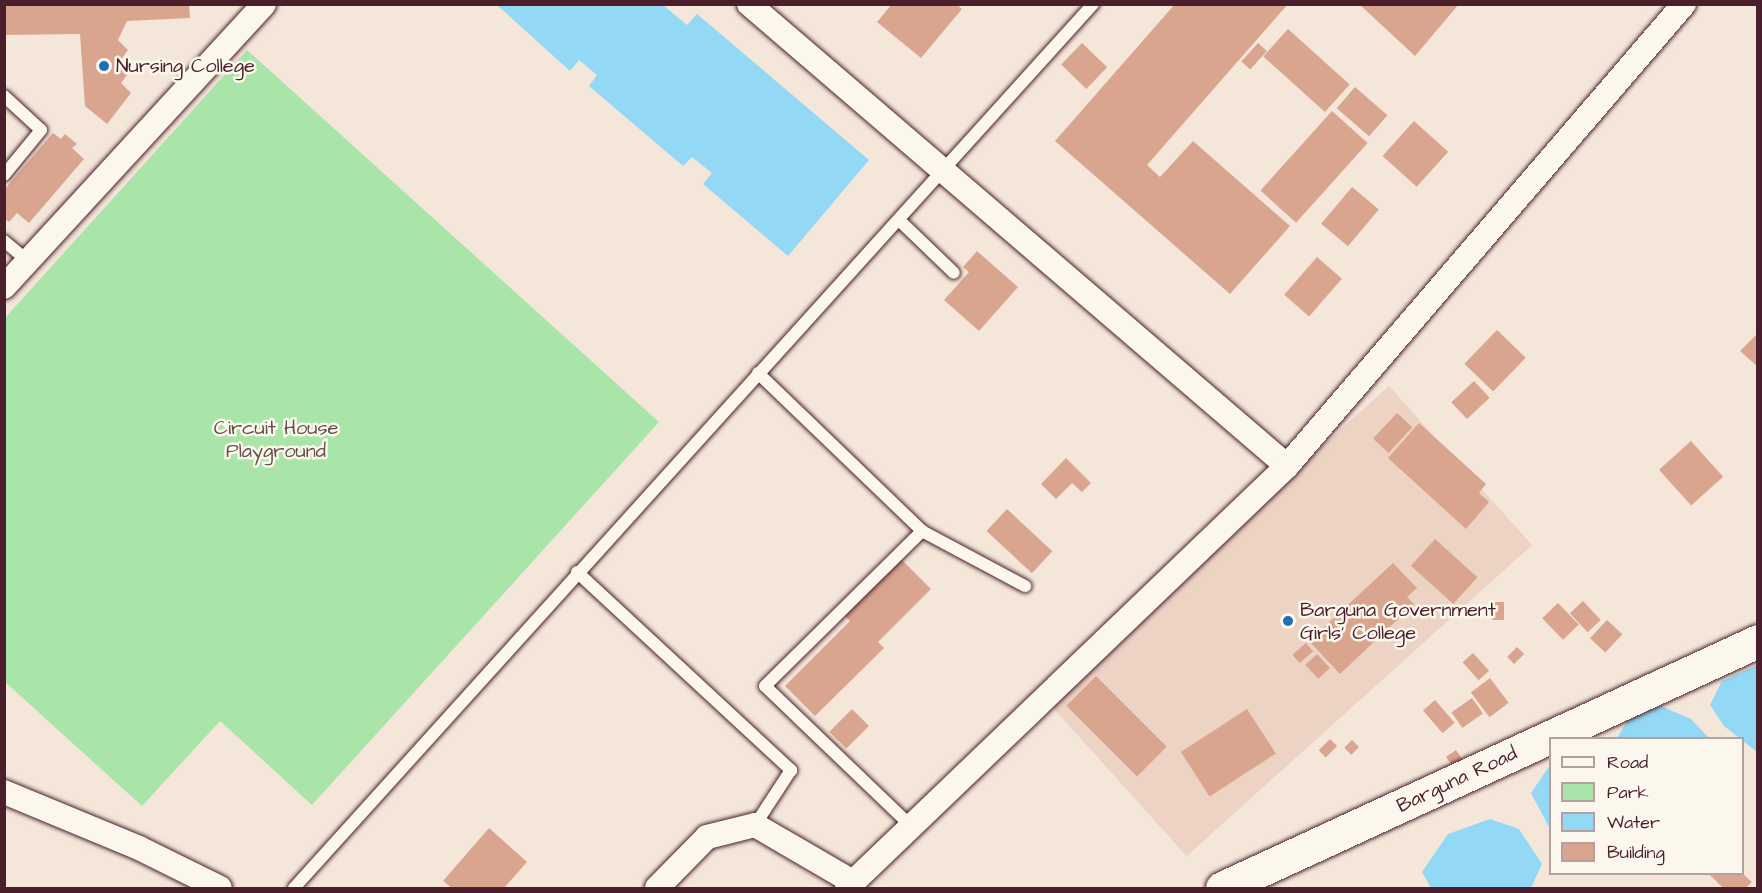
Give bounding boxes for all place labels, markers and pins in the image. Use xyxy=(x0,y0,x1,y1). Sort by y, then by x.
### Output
place label: Nursing College xyxy=(116,54,255,78)
marker: Nursing College xyxy=(97,59,111,73)
place label: Barguna Government Girls' College xyxy=(1300,598,1496,645)
marker: Barguna Government Girls' College xyxy=(1281,614,1295,628)

